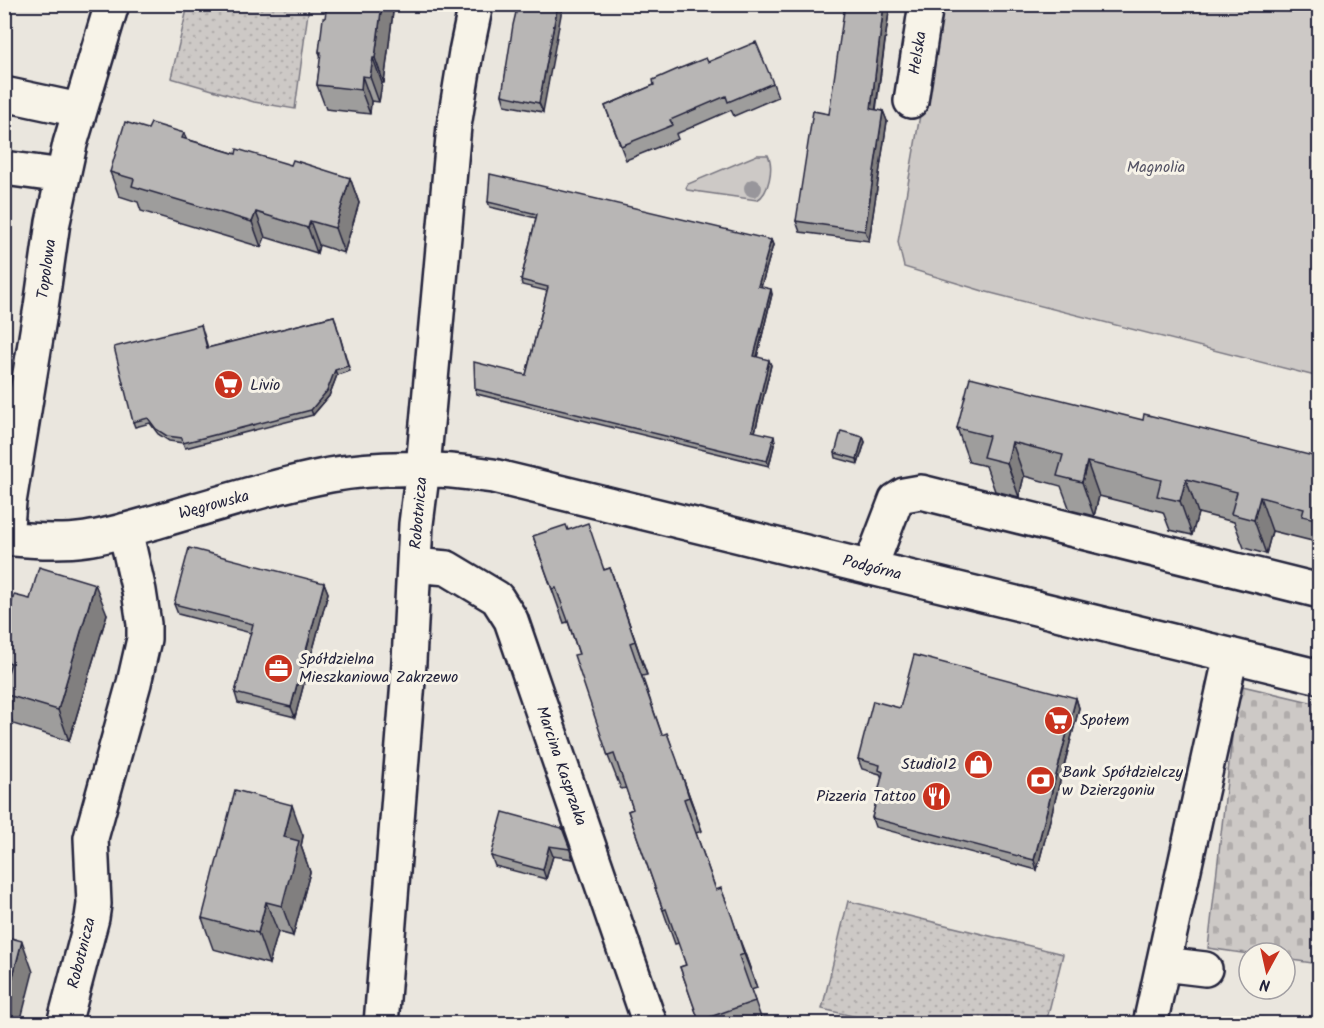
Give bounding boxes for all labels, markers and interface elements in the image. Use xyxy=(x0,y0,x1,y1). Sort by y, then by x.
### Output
street label: Helska xyxy=(902,29,934,77)
park label: Magnolia xyxy=(1127,155,1185,180)
street label: Topolowa xyxy=(30,237,64,301)
supermarket icon: Livio xyxy=(213,369,245,401)
place label: Livio xyxy=(250,373,280,398)
street label: Robotnicza xyxy=(403,476,435,550)
street label: Węgrowska xyxy=(176,484,252,526)
street label: Podgórna xyxy=(840,549,904,587)
place label: Spółdzielna Mieszkaniowa Zakrzewo xyxy=(299,647,458,690)
office icon: Spółdzielna Mieszkaniowa Zakrzewo xyxy=(262,652,294,684)
street label: Marcina Kasprzaka xyxy=(529,703,593,829)
supermarket icon: Społem xyxy=(1043,704,1075,736)
place label: Społem xyxy=(1080,708,1129,733)
shop icon: Studio12 xyxy=(962,748,994,780)
place label: Studio12 xyxy=(901,752,957,777)
place label: Bank Spółdzielczy w Dzierzgoniu xyxy=(1062,760,1183,803)
bank icon: Bank Spółdzielczy w Dzierzgoniu xyxy=(1025,765,1057,797)
restaurant icon: Pizzeria Tattoo xyxy=(921,780,953,812)
place label: Pizzeria Tattoo xyxy=(816,784,916,809)
street label: Robotnicza xyxy=(61,915,103,991)
north arrow xyxy=(1237,941,1297,1001)
text: N xyxy=(1258,971,1272,997)

